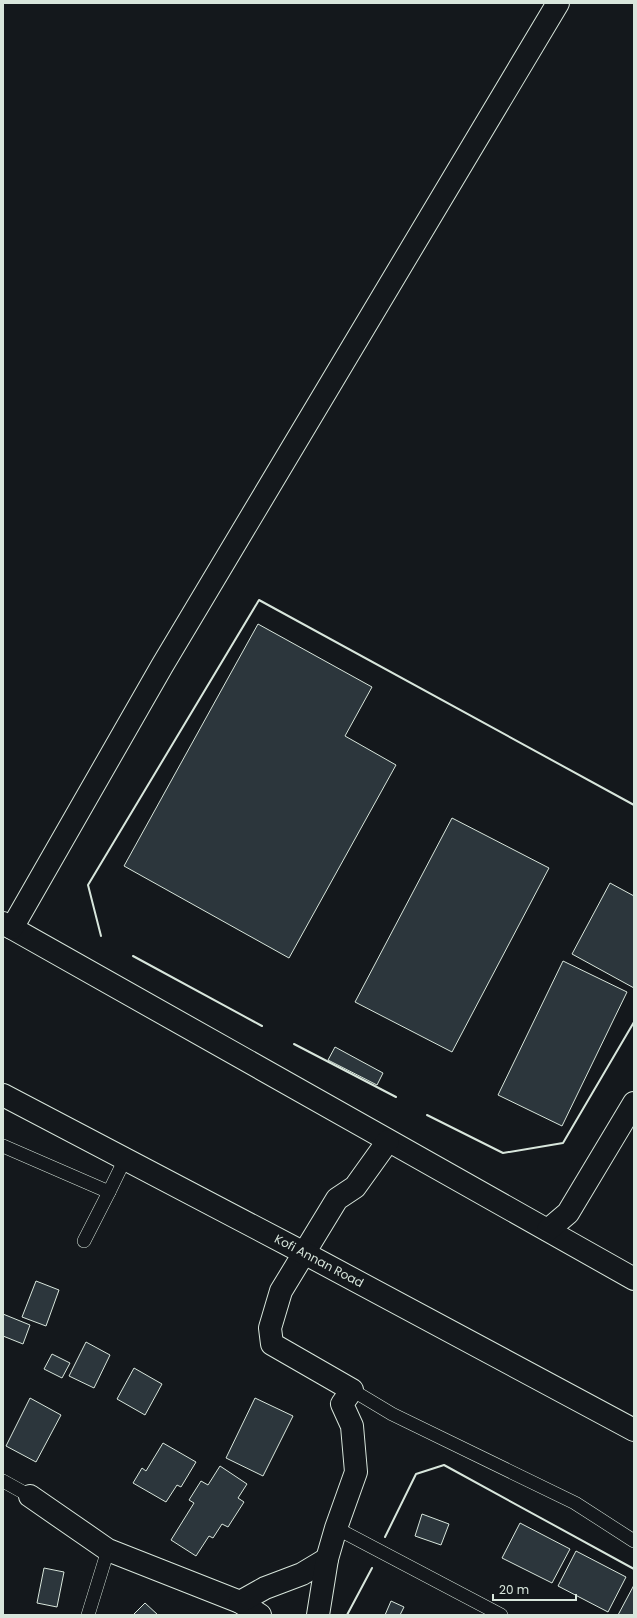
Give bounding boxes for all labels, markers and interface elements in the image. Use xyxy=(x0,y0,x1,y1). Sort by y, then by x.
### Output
street label: Kofi Annan Road xyxy=(272,1230,367,1291)
scale bar xyxy=(493,1576,576,1602)
text: 20 m xyxy=(499,1581,529,1598)

